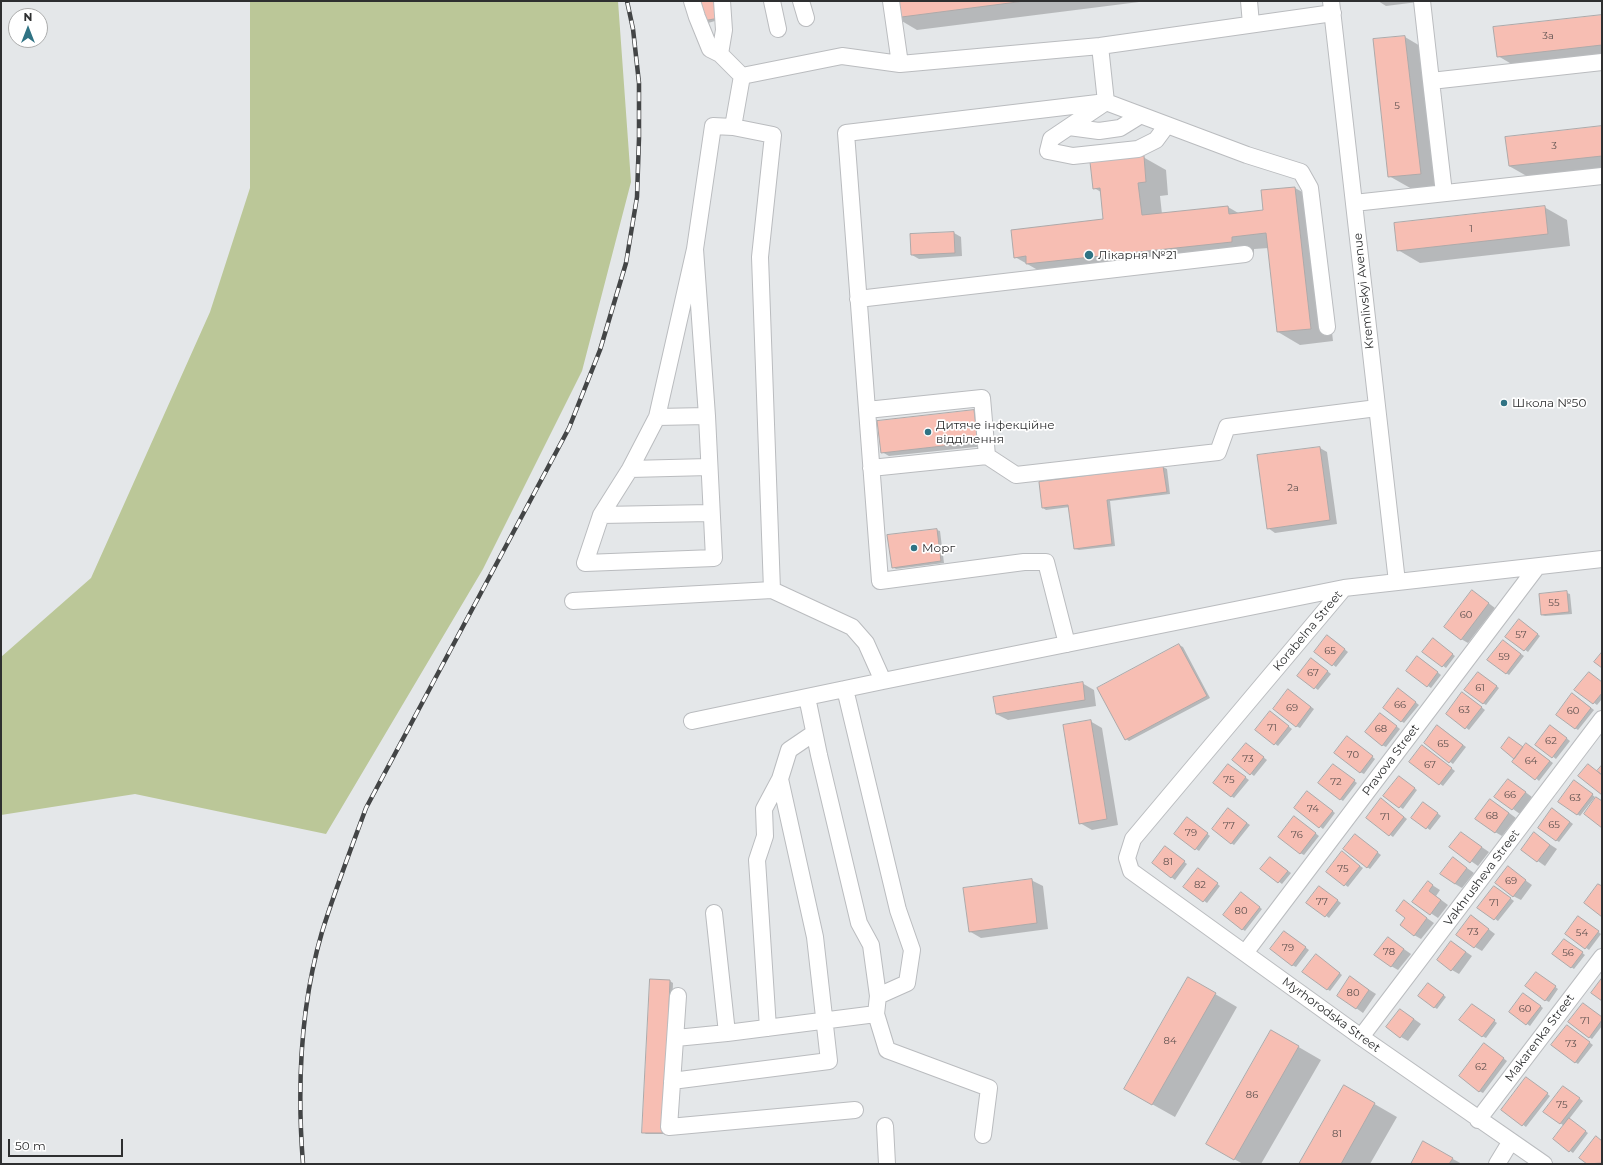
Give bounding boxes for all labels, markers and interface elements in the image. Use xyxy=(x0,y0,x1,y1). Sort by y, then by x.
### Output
north arrow xyxy=(8,8,48,48)
text: N xyxy=(24,10,32,24)
house number: 3а xyxy=(1542,30,1554,42)
house number: 5 xyxy=(1394,100,1400,112)
house number: 3 xyxy=(1551,140,1557,152)
house number: 1 xyxy=(1469,223,1473,235)
street label: Kremlivskyi Avenue xyxy=(1351,232,1377,350)
place label: Лікарня №21 xyxy=(1098,248,1177,262)
marker: Лікарня №21 xyxy=(1083,249,1095,261)
place label: Школа №50 xyxy=(1512,396,1586,410)
marker: Школа №50 xyxy=(1499,398,1509,408)
place label: Дитяче інфекційне відділення xyxy=(936,418,1055,446)
marker: Дитяче інфекційне відділення xyxy=(923,427,933,437)
house number: 2а xyxy=(1287,482,1299,494)
place label: Морг xyxy=(922,541,955,555)
marker: Морг xyxy=(909,543,919,553)
street label: Korabelna Street xyxy=(1270,588,1346,674)
house number: 55 xyxy=(1548,597,1560,609)
house number: 60 xyxy=(1460,609,1472,621)
house number: 57 xyxy=(1515,629,1527,641)
house number: 65 xyxy=(1324,645,1336,657)
house number: 59 xyxy=(1498,651,1510,663)
house number: 67 xyxy=(1307,667,1319,679)
house number: 61 xyxy=(1475,682,1485,694)
house number: 66 xyxy=(1394,699,1406,711)
house number: 69 xyxy=(1286,702,1298,714)
house number: 63 xyxy=(1458,704,1470,716)
house number: 60 xyxy=(1567,705,1579,717)
street label: Pravova Street xyxy=(1359,721,1423,799)
house number: 71 xyxy=(1267,722,1277,734)
house number: 68 xyxy=(1375,723,1387,735)
house number: 62 xyxy=(1545,735,1557,747)
house number: 65 xyxy=(1437,738,1449,750)
house number: 70 xyxy=(1347,749,1359,761)
house number: 73 xyxy=(1242,753,1254,765)
house number: 64 xyxy=(1525,755,1537,767)
house number: 67 xyxy=(1424,759,1436,771)
house number: 75 xyxy=(1223,774,1235,786)
house number: 72 xyxy=(1330,776,1342,788)
house number: 66 xyxy=(1504,789,1516,801)
house number: 63 xyxy=(1569,792,1581,804)
house number: 74 xyxy=(1307,803,1319,815)
house number: 68 xyxy=(1486,810,1498,822)
house number: 71 xyxy=(1380,811,1390,823)
house number: 65 xyxy=(1548,819,1560,831)
house number: 77 xyxy=(1223,820,1235,832)
house number: 79 xyxy=(1185,827,1197,839)
street label: Vakhrusheva Street xyxy=(1441,827,1523,929)
house number: 76 xyxy=(1291,829,1303,841)
house number: 81 xyxy=(1163,856,1173,868)
house number: 75 xyxy=(1337,863,1349,875)
house number: 69 xyxy=(1505,875,1517,887)
house number: 82 xyxy=(1194,879,1206,891)
house number: 77 xyxy=(1316,896,1328,908)
house number: 71 xyxy=(1489,897,1499,909)
house number: 80 xyxy=(1235,905,1247,917)
house number: 73 xyxy=(1467,926,1479,938)
house number: 54 xyxy=(1576,927,1588,939)
house number: 79 xyxy=(1282,942,1294,954)
house number: 78 xyxy=(1383,946,1395,958)
house number: 56 xyxy=(1562,947,1574,959)
street label: Myrhorodska Street xyxy=(1279,974,1383,1056)
house number: 80 xyxy=(1347,987,1359,999)
street label: Makarenka Street xyxy=(1502,991,1578,1085)
house number: 60 xyxy=(1519,1003,1531,1015)
house number: 71 xyxy=(1580,1015,1590,1027)
house number: 84 xyxy=(1164,1035,1176,1047)
house number: 73 xyxy=(1565,1038,1577,1050)
house number: 62 xyxy=(1475,1061,1487,1073)
house number: 86 xyxy=(1246,1089,1258,1101)
house number: 75 xyxy=(1556,1099,1568,1111)
house number: 81 xyxy=(1332,1128,1342,1140)
scale bar xyxy=(10,1131,125,1157)
text: 50 m xyxy=(15,1138,46,1153)

